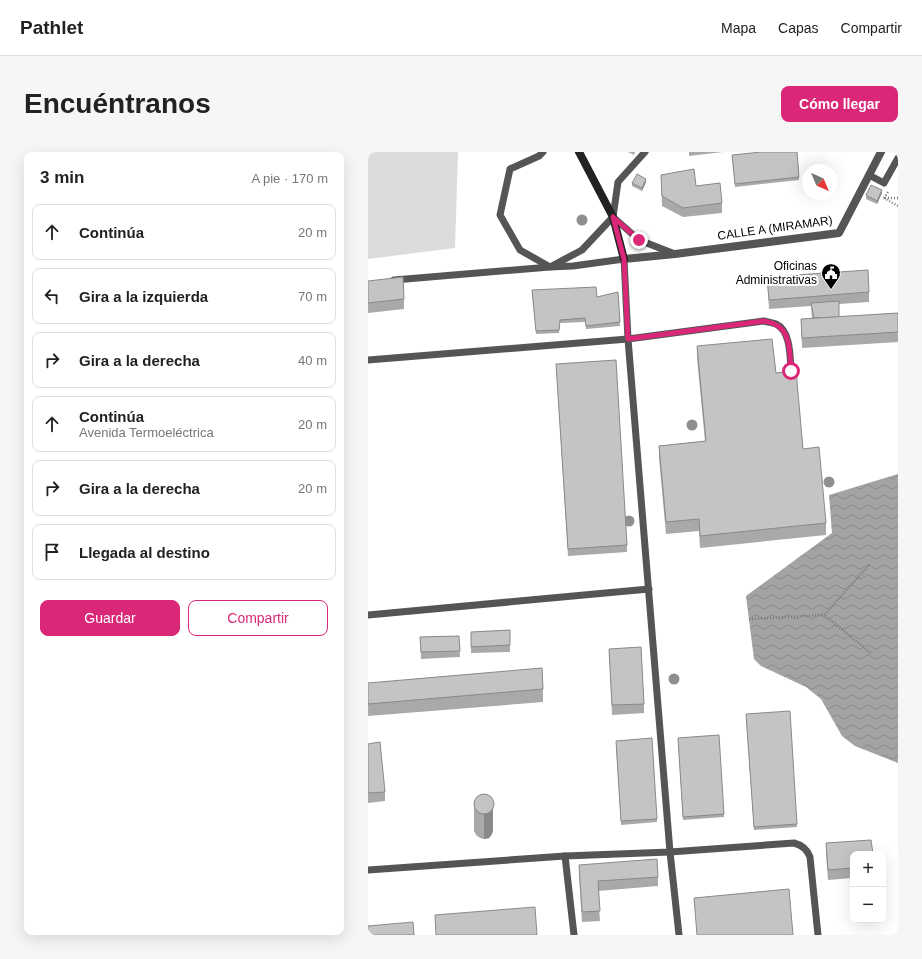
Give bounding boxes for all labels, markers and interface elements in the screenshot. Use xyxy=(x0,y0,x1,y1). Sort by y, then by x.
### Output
text: Pathlet xyxy=(20,17,83,38)
text: Mapa xyxy=(721,20,756,36)
text: Capas xyxy=(778,20,819,36)
text: Compartir xyxy=(841,20,902,36)
button: Cómo llegar xyxy=(781,86,898,122)
text: Encuéntranos xyxy=(24,88,211,119)
north arrow xyxy=(802,164,838,200)
text: 3 min xyxy=(40,168,84,187)
text: A pie · 170 m xyxy=(251,171,328,186)
street label: CALLE A (MIRAMAR) xyxy=(717,213,833,243)
icon: ahead xyxy=(41,221,63,243)
text: Continúa xyxy=(79,224,144,241)
text: 20 m xyxy=(298,225,327,240)
route end xyxy=(630,231,648,249)
place label: Oficinas Administrativas xyxy=(736,259,817,287)
public building icon: Oficinas Administrativas xyxy=(820,262,842,290)
icon: left xyxy=(41,285,63,307)
text: Gira a la izquierda xyxy=(79,288,208,305)
text: 70 m xyxy=(298,289,327,304)
icon: right xyxy=(41,349,63,371)
text: Gira a la derecha xyxy=(79,352,200,369)
text: 40 m xyxy=(298,353,327,368)
route start xyxy=(782,362,800,380)
text: Continúa xyxy=(79,408,144,425)
icon: ahead xyxy=(41,413,63,435)
text: 20 m xyxy=(298,417,327,432)
text: Avenida Termoeléctrica xyxy=(79,425,214,440)
icon: right xyxy=(41,477,63,499)
text: Gira a la derecha xyxy=(79,480,200,497)
text: 20 m xyxy=(298,481,327,496)
icon: arrive xyxy=(41,541,63,563)
text: Llegada al destino xyxy=(79,544,210,561)
button: Guardar xyxy=(40,600,180,636)
button: Compartir xyxy=(188,600,328,636)
map controls xyxy=(850,851,886,923)
button: + xyxy=(850,851,886,887)
button: − xyxy=(850,887,886,923)

